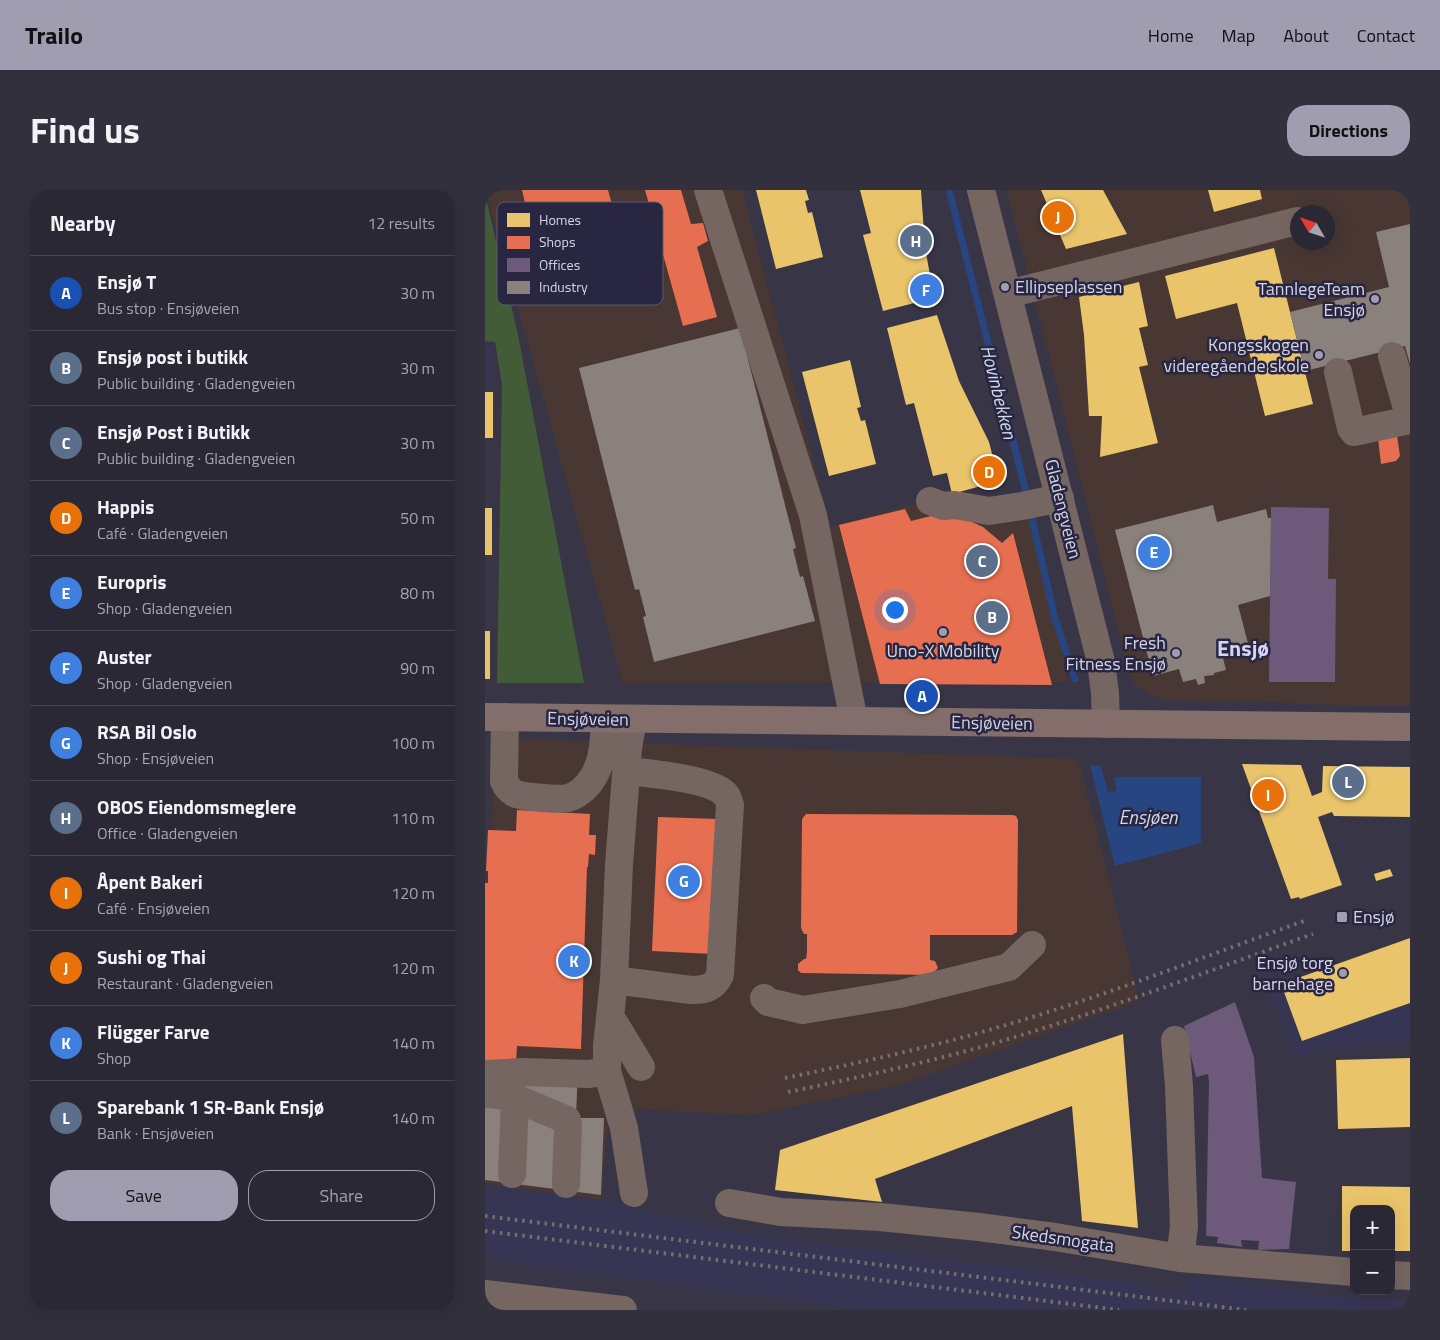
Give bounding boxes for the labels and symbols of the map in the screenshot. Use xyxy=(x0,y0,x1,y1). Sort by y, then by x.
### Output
pin: J xyxy=(1042,198,1074,236)
legend xyxy=(497,202,663,305)
north arrow xyxy=(1290,205,1335,250)
text: Homes xyxy=(539,209,581,230)
pin: H xyxy=(900,222,932,260)
text: Shops xyxy=(539,231,575,252)
text: Offices xyxy=(539,254,580,275)
pin: F xyxy=(910,271,942,309)
place label: Ellipseplassen xyxy=(1015,273,1122,300)
place label: TannlegeTeam Ensjø xyxy=(1258,275,1365,323)
text: Industry xyxy=(539,276,588,297)
marker: Ellipseplassen xyxy=(999,281,1011,293)
marker: TannlegeTeam Ensjø xyxy=(1369,293,1381,305)
place label: Kongsskogen videregående skole xyxy=(1164,331,1309,379)
water label: Hovinbekken xyxy=(974,342,1025,443)
marker: Kongsskogen videregående skole xyxy=(1313,349,1325,361)
pin: D xyxy=(973,453,1005,491)
street label: Gladengveien xyxy=(1038,456,1089,562)
pin: E xyxy=(1138,533,1170,571)
pin: C xyxy=(966,542,998,580)
your location xyxy=(882,597,908,623)
pin: B xyxy=(976,598,1008,636)
marker: Uno-X Mobility xyxy=(937,626,949,638)
place label: Fresh Fitness Ensjø xyxy=(1065,629,1166,677)
district label: Ensjø xyxy=(1217,631,1269,665)
place label: Uno-X Mobility xyxy=(886,637,1000,664)
marker: Fresh Fitness Ensjø xyxy=(1170,647,1182,659)
pin: A xyxy=(906,677,938,715)
street label: Ensjøveien xyxy=(547,704,629,733)
street label: Ensjøveien xyxy=(951,708,1033,737)
pin: L xyxy=(1332,763,1364,801)
pin: I xyxy=(1252,776,1284,814)
water label: Ensjøen xyxy=(1119,802,1178,831)
pin: G xyxy=(668,862,700,900)
place label: Ensjø xyxy=(1353,903,1394,930)
marker: Ensjø xyxy=(1335,910,1349,924)
pin: K xyxy=(558,942,590,980)
place label: Ensjø torg barnehage xyxy=(1253,949,1333,997)
marker: Ensjø torg barnehage xyxy=(1337,967,1349,979)
street label: Skedsmogata xyxy=(1010,1218,1116,1259)

